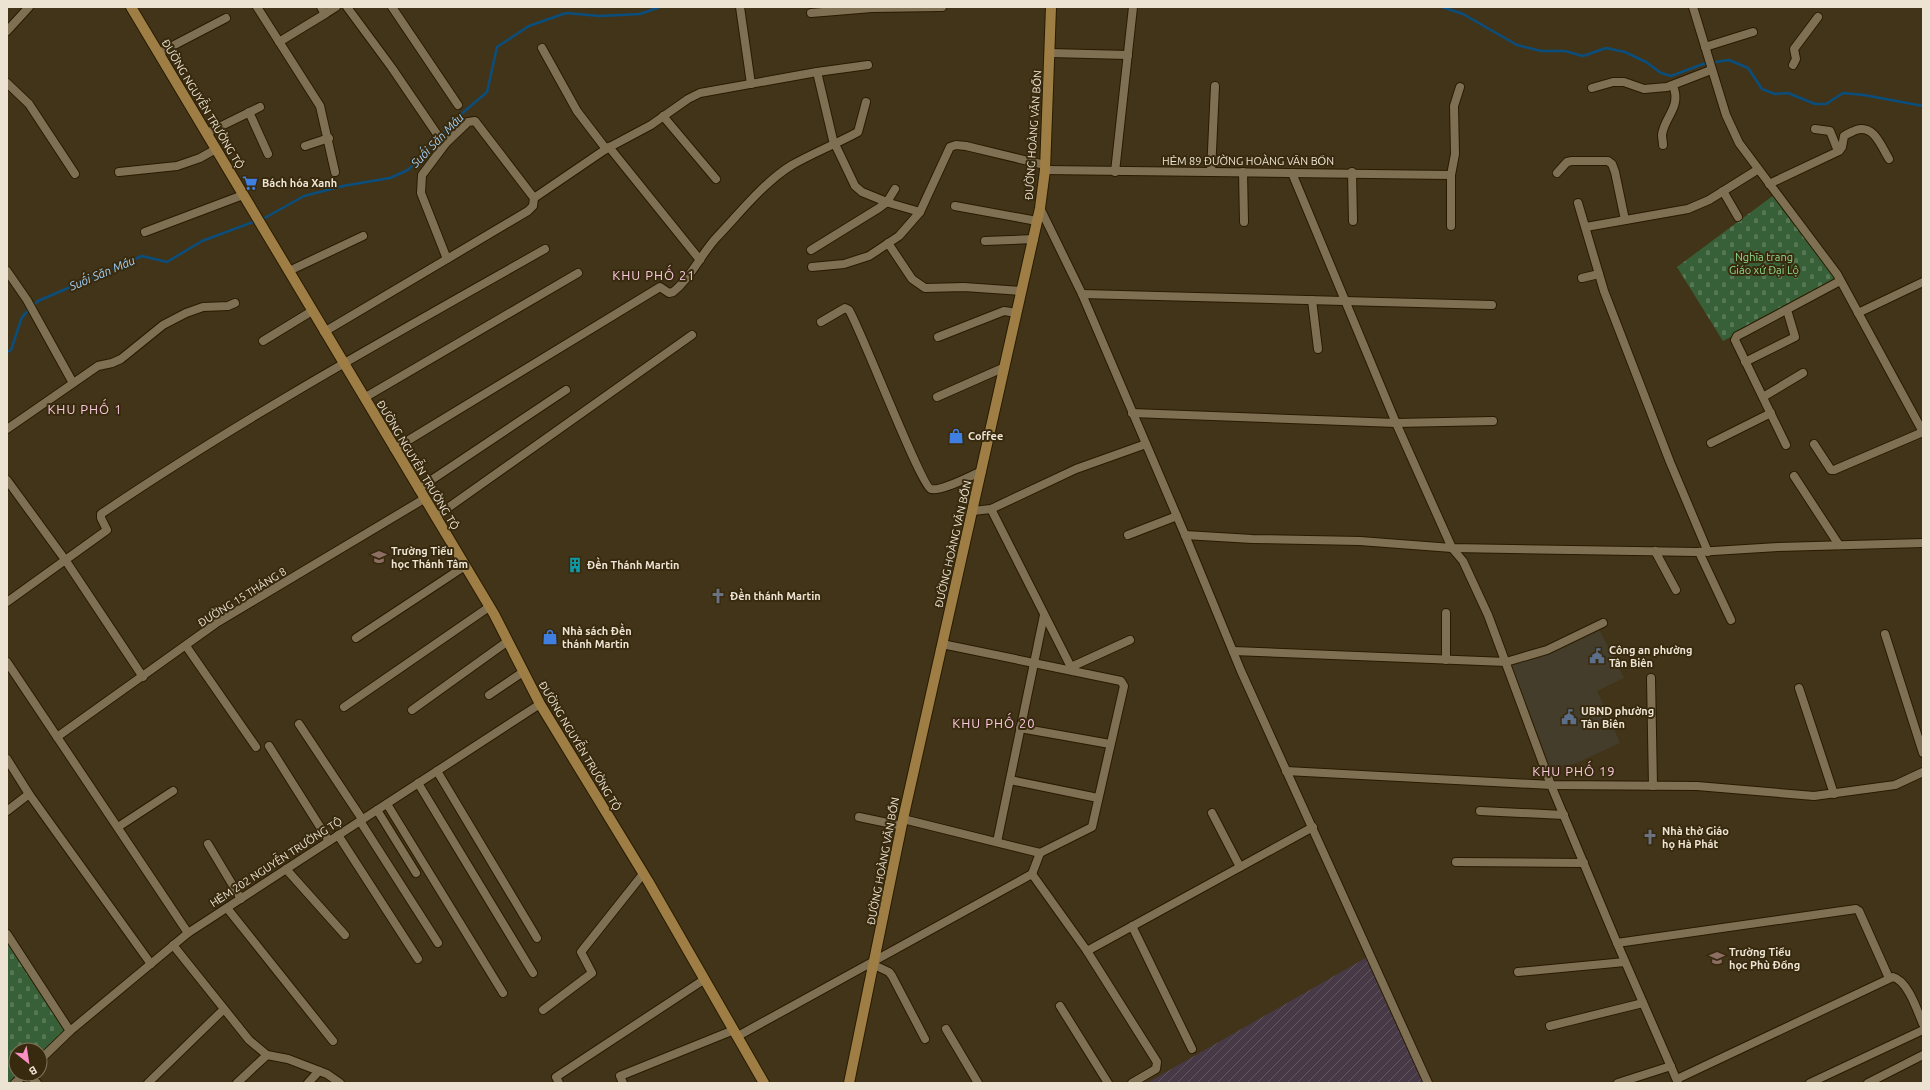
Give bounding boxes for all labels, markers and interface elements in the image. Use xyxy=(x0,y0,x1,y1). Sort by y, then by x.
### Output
street label: ĐƯỜNG NGUYỄN TRƯỜNG TỘ xyxy=(159,36,249,171)
street label: ĐƯỜNG HOÀNG VĂN BỔN xyxy=(1021,70,1044,200)
water label: Suối Săn Máu xyxy=(407,109,466,170)
street label: HẺM 89 ĐƯỜNG HOÀNG VĂN BỔN xyxy=(1162,154,1334,167)
supermarket icon: Bách hóa Xanh xyxy=(241,174,259,192)
place label: Bách hóa Xanh xyxy=(262,177,337,189)
park label: Nghĩa trang Giáo xứ Đại Lộ xyxy=(1729,251,1799,277)
water label: Suối Săn Máu xyxy=(66,252,137,293)
district label: KHU PHỐ 21 xyxy=(612,264,696,282)
street label: ĐƯỜNG NGUYỄN TRƯỜNG TỘ xyxy=(374,397,464,532)
district label: KHU PHỐ 1 xyxy=(47,398,123,416)
shop icon: Coffee xyxy=(947,427,965,445)
place label: Coffee xyxy=(968,430,1003,442)
street label: ĐƯỜNG HOÀNG VĂN BỔN xyxy=(932,479,973,609)
place label: Trường Tiểu học Thánh Tâm xyxy=(391,545,468,570)
school or university icon: Trường Tiểu học Thánh Tâm xyxy=(370,548,388,566)
building icon: Đền Thánh Martin xyxy=(566,556,584,574)
place label: Đền Thánh Martin xyxy=(587,557,680,571)
street label: ĐƯỜNG 15 THÁNG 8 xyxy=(195,564,288,629)
church icon: Đền thánh Martin xyxy=(709,587,727,605)
place label: Đền thánh Martin xyxy=(730,588,821,602)
place label: Nhà sách Đền thánh Martin xyxy=(562,623,632,650)
shop icon: Nhà sách Đền thánh Martin xyxy=(541,628,559,646)
place label: Công an phường Tân Biên xyxy=(1609,644,1692,669)
public building icon: Công an phường Tân Biên xyxy=(1588,647,1606,665)
street label: ĐƯỜNG NGUYỄN TRƯỜNG TỘ xyxy=(536,678,626,813)
place label: UBND phường Tân Biên xyxy=(1581,705,1654,730)
public building icon: UBND phường Tân Biên xyxy=(1560,708,1578,726)
district label: KHU PHỐ 20 xyxy=(952,712,1036,730)
district label: KHU PHỐ 19 xyxy=(1532,760,1616,778)
street label: ĐƯỜNG HOÀNG VĂN BỔN xyxy=(864,796,901,926)
street label: HẺM 202 NGUYỄN TRƯỜNG TỘ xyxy=(206,813,345,910)
place label: Nhà thờ Giáo họ Hà Phát xyxy=(1662,825,1729,850)
church icon: Nhà thờ Giáo họ Hà Phát xyxy=(1641,828,1659,846)
place label: Trường Tiểu học Phù Đổng xyxy=(1729,946,1800,971)
school or university icon: Trường Tiểu học Phù Đổng xyxy=(1708,949,1726,967)
north arrow xyxy=(8,1042,48,1082)
text: B xyxy=(27,1064,39,1078)

